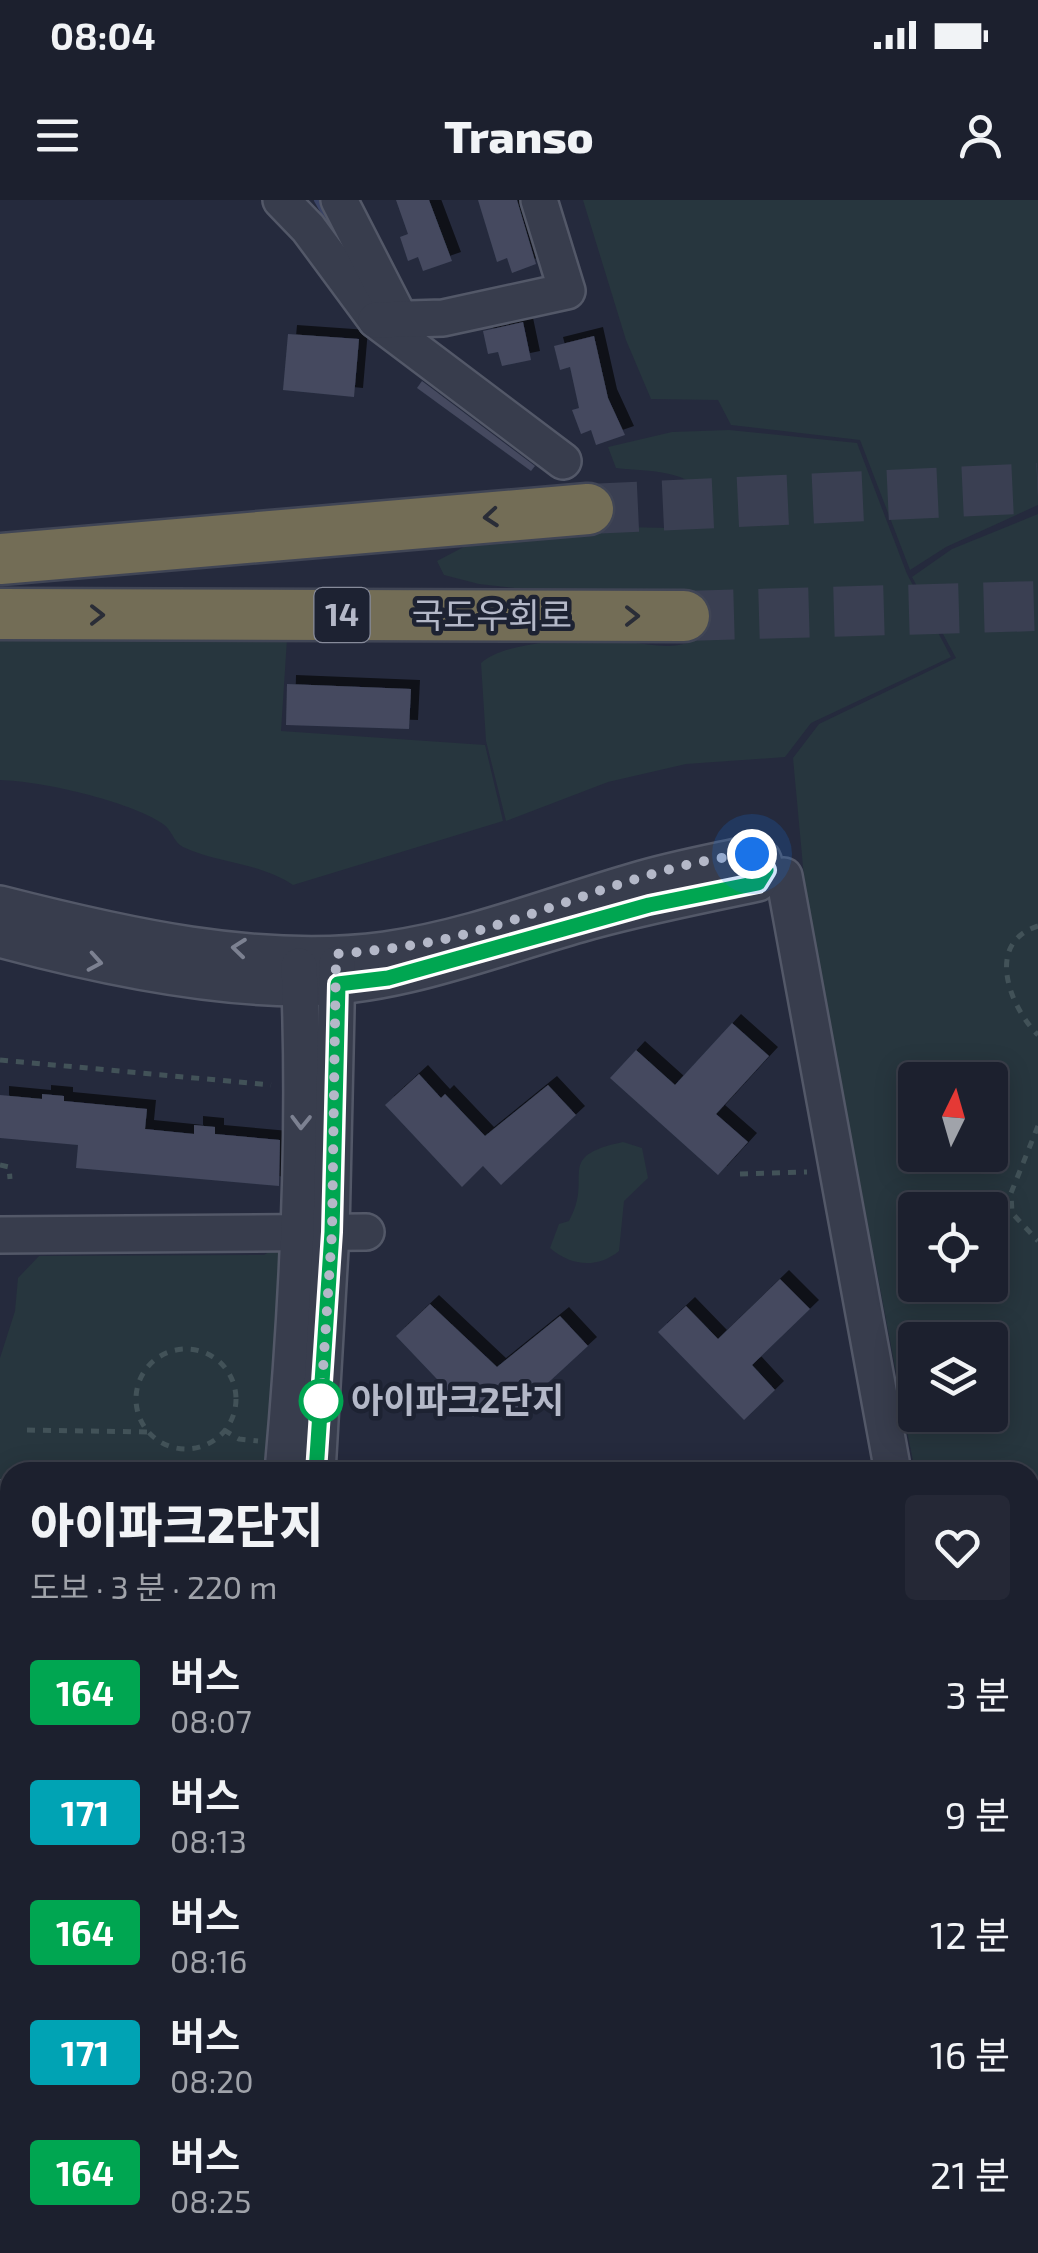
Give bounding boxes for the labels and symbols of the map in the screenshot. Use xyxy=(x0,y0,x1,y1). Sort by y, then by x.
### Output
one-way arrow xyxy=(483,506,499,528)
road number: 14 xyxy=(314,588,370,642)
street label: 국도우회로 xyxy=(411,593,573,635)
one-way arrow xyxy=(90,604,106,626)
one-way arrow xyxy=(626,605,641,627)
your location xyxy=(727,829,777,879)
one-way arrow xyxy=(231,938,247,959)
one-way arrow xyxy=(87,950,103,971)
north arrow xyxy=(898,1062,1008,1172)
one-way arrow xyxy=(291,1114,312,1130)
place label: 아이파크2단지 xyxy=(351,1378,565,1420)
marker: 아이파크2단지 xyxy=(300,1380,342,1422)

